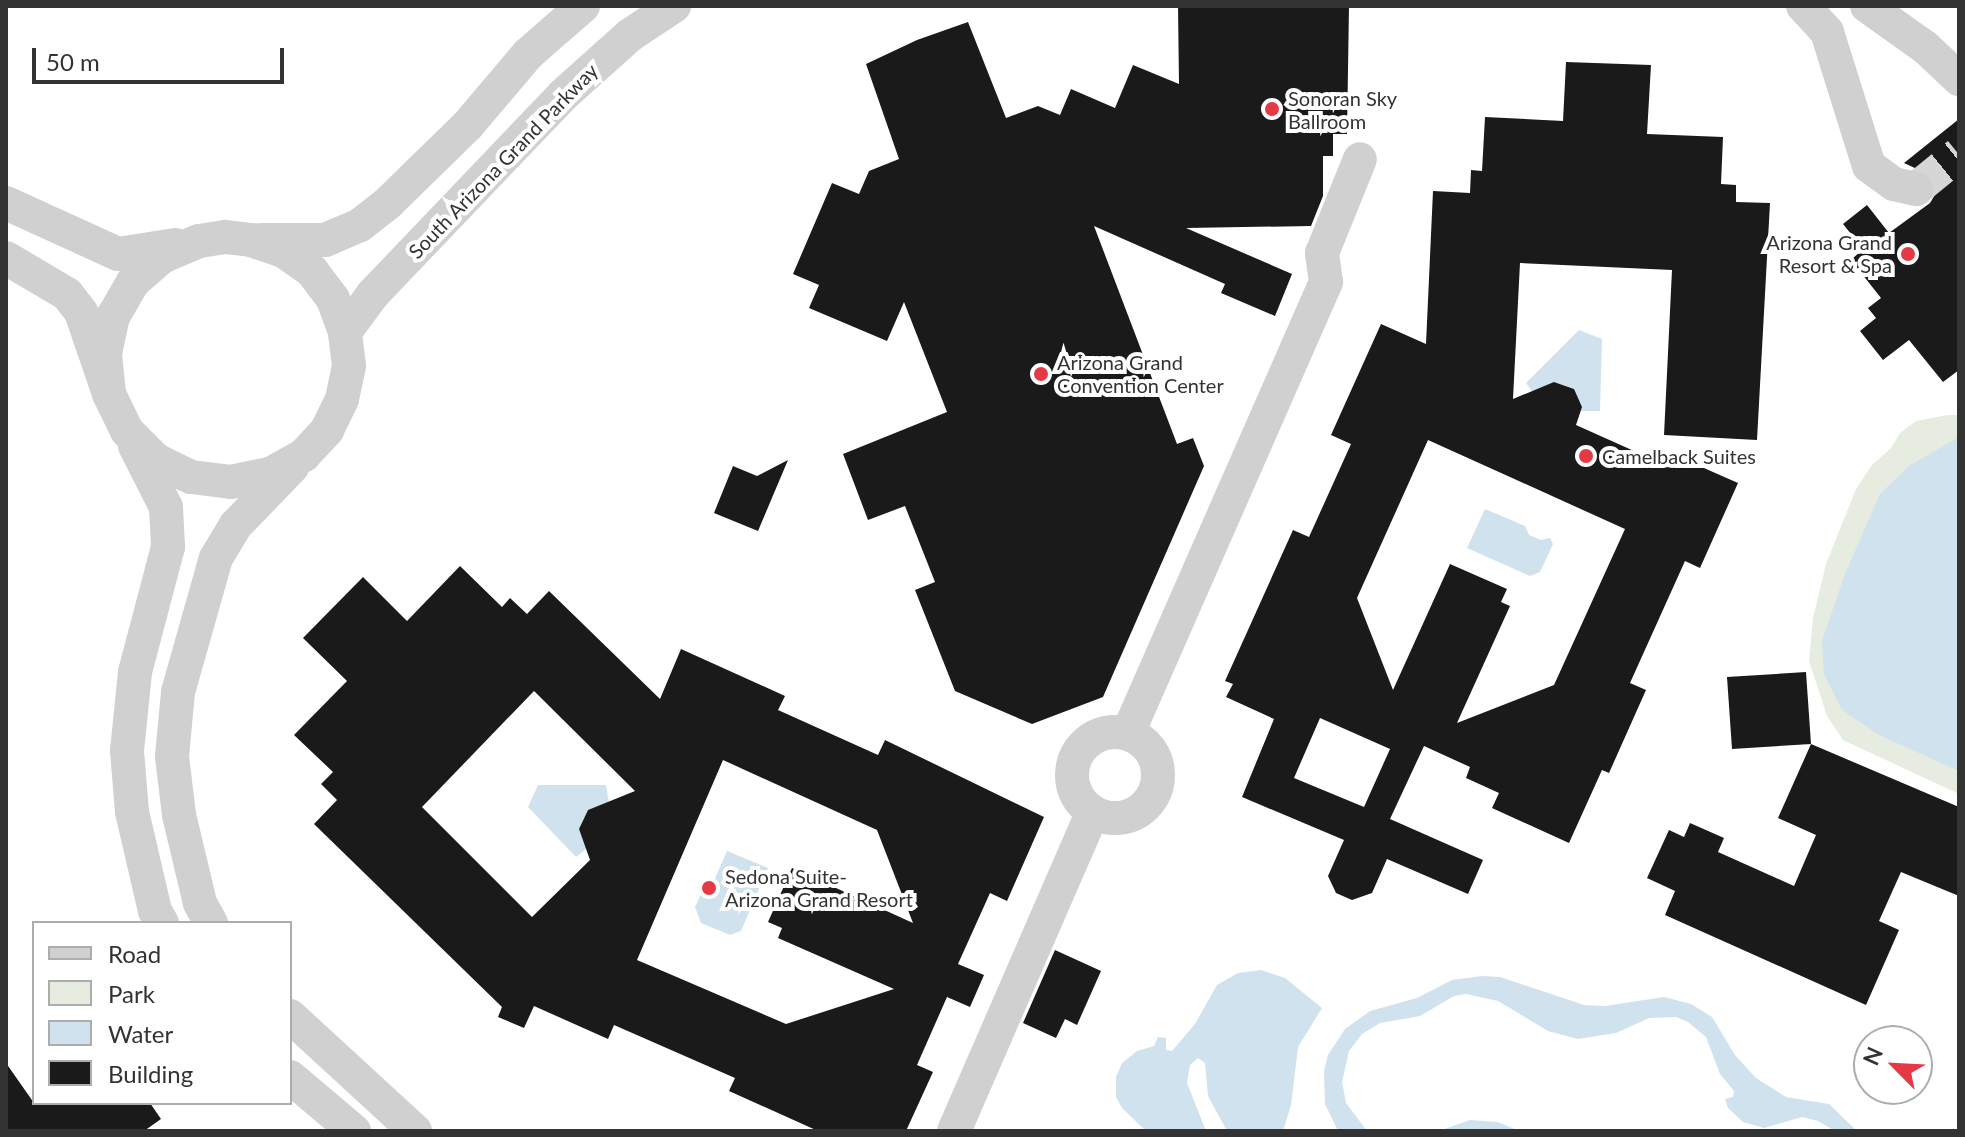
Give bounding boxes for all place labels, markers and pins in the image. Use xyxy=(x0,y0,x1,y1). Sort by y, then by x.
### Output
place label: Sonoran Sky Ballroom xyxy=(1288,86,1397,133)
marker: Sonoran Sky Ballroom xyxy=(1263,100,1281,118)
place label: Arizona Grand Resort & Spa xyxy=(1766,230,1892,277)
marker: Arizona Grand Resort & Spa xyxy=(1899,245,1917,263)
place label: Arizona Grand Convention Center xyxy=(1057,350,1224,397)
marker: Arizona Grand Convention Center xyxy=(1032,365,1050,383)
place label: Camelback Suites xyxy=(1602,444,1756,468)
marker: Camelback Suites xyxy=(1577,447,1595,465)
place label: Sedona Suite- Arizona Grand Resort xyxy=(725,864,913,911)
marker: Sedona Suite- Arizona Grand Resort xyxy=(700,879,718,897)

